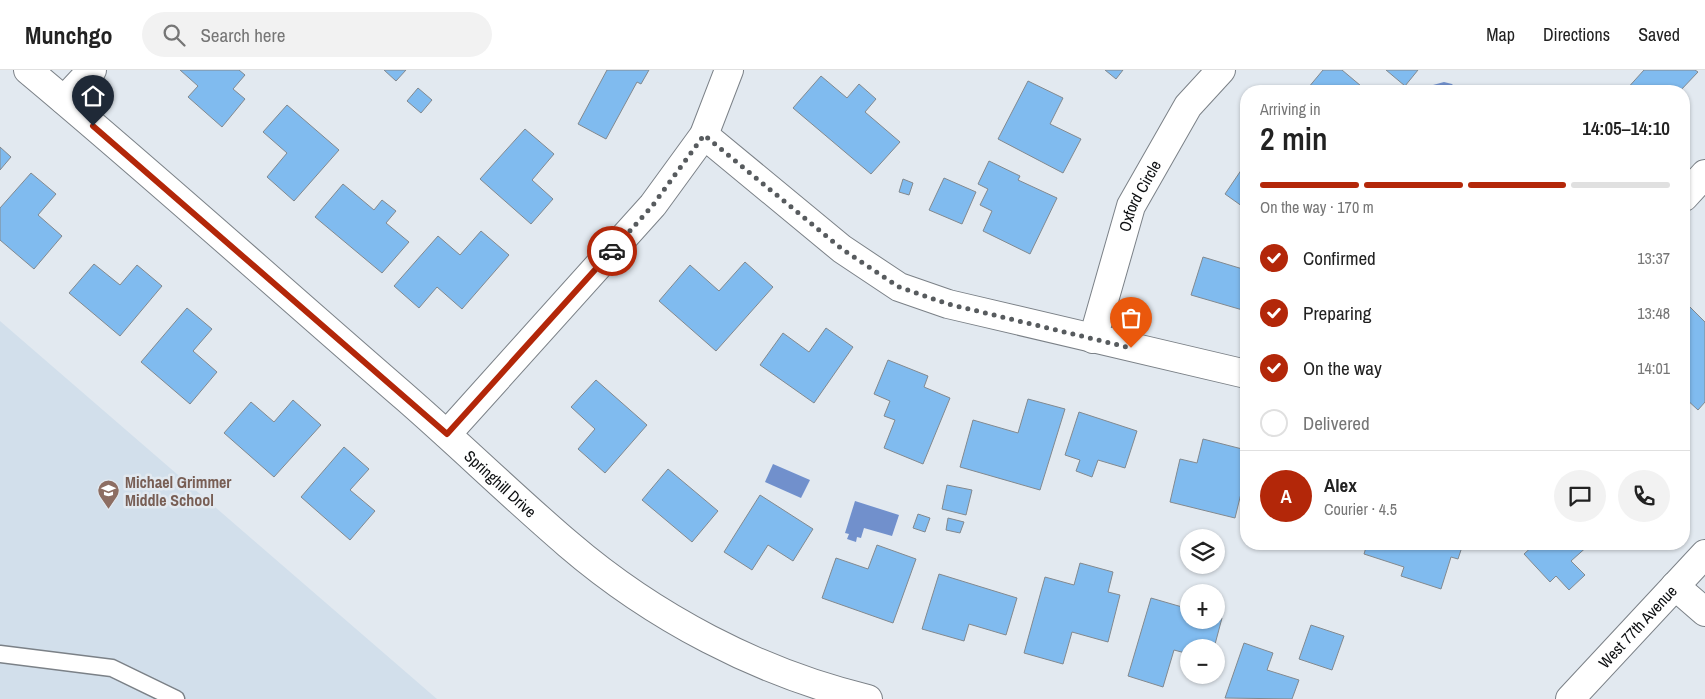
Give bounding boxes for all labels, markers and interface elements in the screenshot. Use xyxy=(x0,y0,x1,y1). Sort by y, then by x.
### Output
search box xyxy=(142,12,492,57)
text: Munchgo xyxy=(25,19,112,51)
icon: search xyxy=(160,21,188,49)
text: Search here xyxy=(200,22,285,48)
text: Map xyxy=(1486,22,1515,47)
text: Directions xyxy=(1543,22,1610,47)
text: Saved xyxy=(1638,22,1680,47)
pin xyxy=(72,75,114,126)
icon: home xyxy=(79,82,107,110)
text: Arriving in xyxy=(1260,98,1321,120)
text: 14:05–14:10 xyxy=(1582,115,1670,141)
text: 2 min xyxy=(1260,117,1328,160)
street label: Oxford Circle xyxy=(1113,156,1166,234)
text: On the way · 170 m xyxy=(1260,196,1374,218)
courier xyxy=(587,226,637,276)
icon: car xyxy=(598,237,626,265)
icon: check xyxy=(1260,244,1288,272)
text: Confirmed xyxy=(1303,245,1376,271)
text: 13:37 xyxy=(1637,247,1670,269)
pin xyxy=(1110,297,1152,348)
icon: check xyxy=(1260,299,1288,327)
text: Preparing xyxy=(1303,300,1371,326)
text: 13:48 xyxy=(1637,302,1670,324)
icon: bag xyxy=(1117,304,1145,332)
icon: check xyxy=(1260,354,1288,382)
text: On the way xyxy=(1303,355,1382,381)
text: 14:01 xyxy=(1637,357,1670,379)
text: Delivered xyxy=(1303,410,1370,436)
street label: Springhill Drive xyxy=(460,445,541,522)
button: chat xyxy=(1554,470,1606,522)
button: phone xyxy=(1618,470,1670,522)
place label: Michael Grimmer Middle School xyxy=(125,471,232,511)
text: Alex xyxy=(1324,472,1357,498)
school or university icon: Michael Grimmer Middle School xyxy=(97,479,121,510)
text: A xyxy=(1280,483,1292,509)
text: Courier · 4.5 xyxy=(1324,498,1397,520)
map controls xyxy=(1180,529,1225,684)
button: layers xyxy=(1180,529,1225,574)
street label: West 77th Avenue xyxy=(1593,580,1682,673)
button: + xyxy=(1180,584,1225,629)
button: − xyxy=(1180,639,1225,684)

